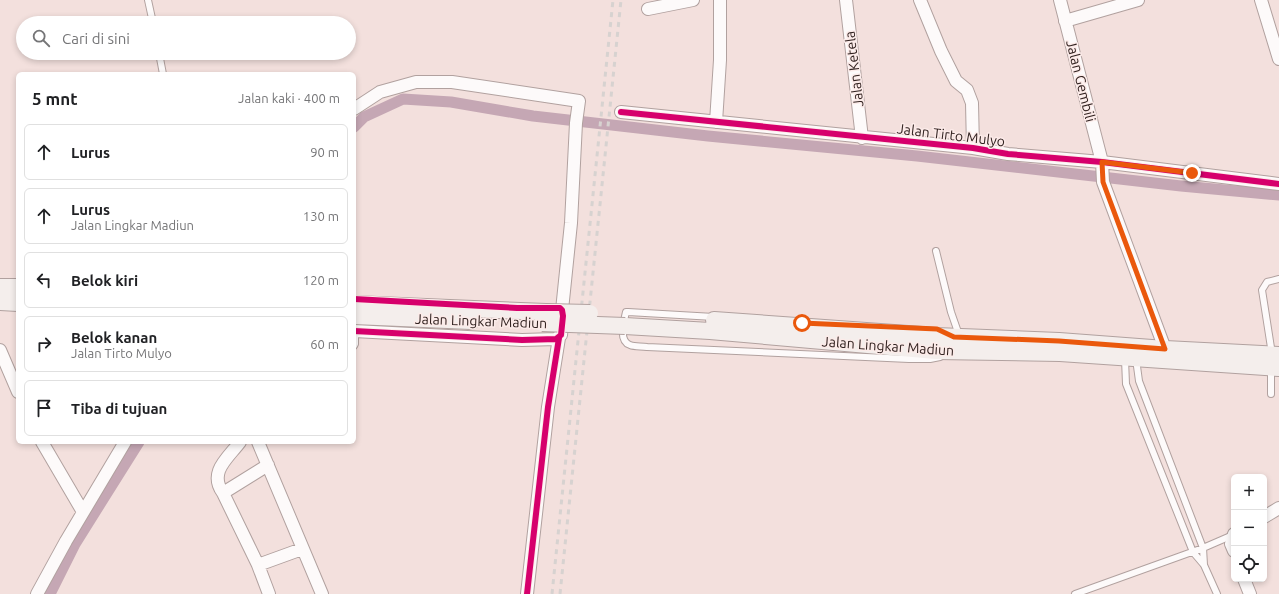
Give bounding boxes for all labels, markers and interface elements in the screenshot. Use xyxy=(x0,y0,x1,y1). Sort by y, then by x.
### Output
search box xyxy=(16,16,356,60)
icon: search xyxy=(30,27,52,49)
text: Cari di sini xyxy=(62,30,130,47)
street label: Jalan Ketela xyxy=(841,30,867,108)
street label: Jalan Gembili xyxy=(1063,38,1099,124)
text: 5 mnt xyxy=(32,89,78,108)
text: Jalan kaki · 400 m xyxy=(238,91,340,105)
street label: Jalan Tirto Mulyo xyxy=(896,120,1006,150)
icon: ahead xyxy=(33,141,55,163)
text: Lurus xyxy=(71,144,110,161)
text: 90 m xyxy=(310,145,339,159)
route end xyxy=(1183,164,1201,182)
text: Lurus xyxy=(71,201,110,218)
icon: ahead xyxy=(33,205,55,227)
text: 130 m xyxy=(303,209,339,223)
text: Jalan Lingkar Madiun xyxy=(71,218,194,232)
icon: left xyxy=(33,269,55,291)
text: Belok kiri xyxy=(71,272,138,289)
text: 120 m xyxy=(303,273,339,287)
street label: Jalan Lingkar Madiun xyxy=(415,311,547,331)
route start xyxy=(793,314,811,332)
text: Belok kanan xyxy=(71,329,157,346)
icon: right xyxy=(33,333,55,355)
street label: Jalan Lingkar Madiun xyxy=(821,333,955,359)
text: 60 m xyxy=(310,337,339,351)
text: Jalan Tirto Mulyo xyxy=(71,346,172,360)
icon: arrive xyxy=(33,397,55,419)
text: Tiba di tujuan xyxy=(71,400,167,417)
map controls xyxy=(1231,474,1267,582)
button: + xyxy=(1231,474,1267,510)
button: − xyxy=(1231,510,1267,546)
button: locate xyxy=(1231,546,1267,582)

